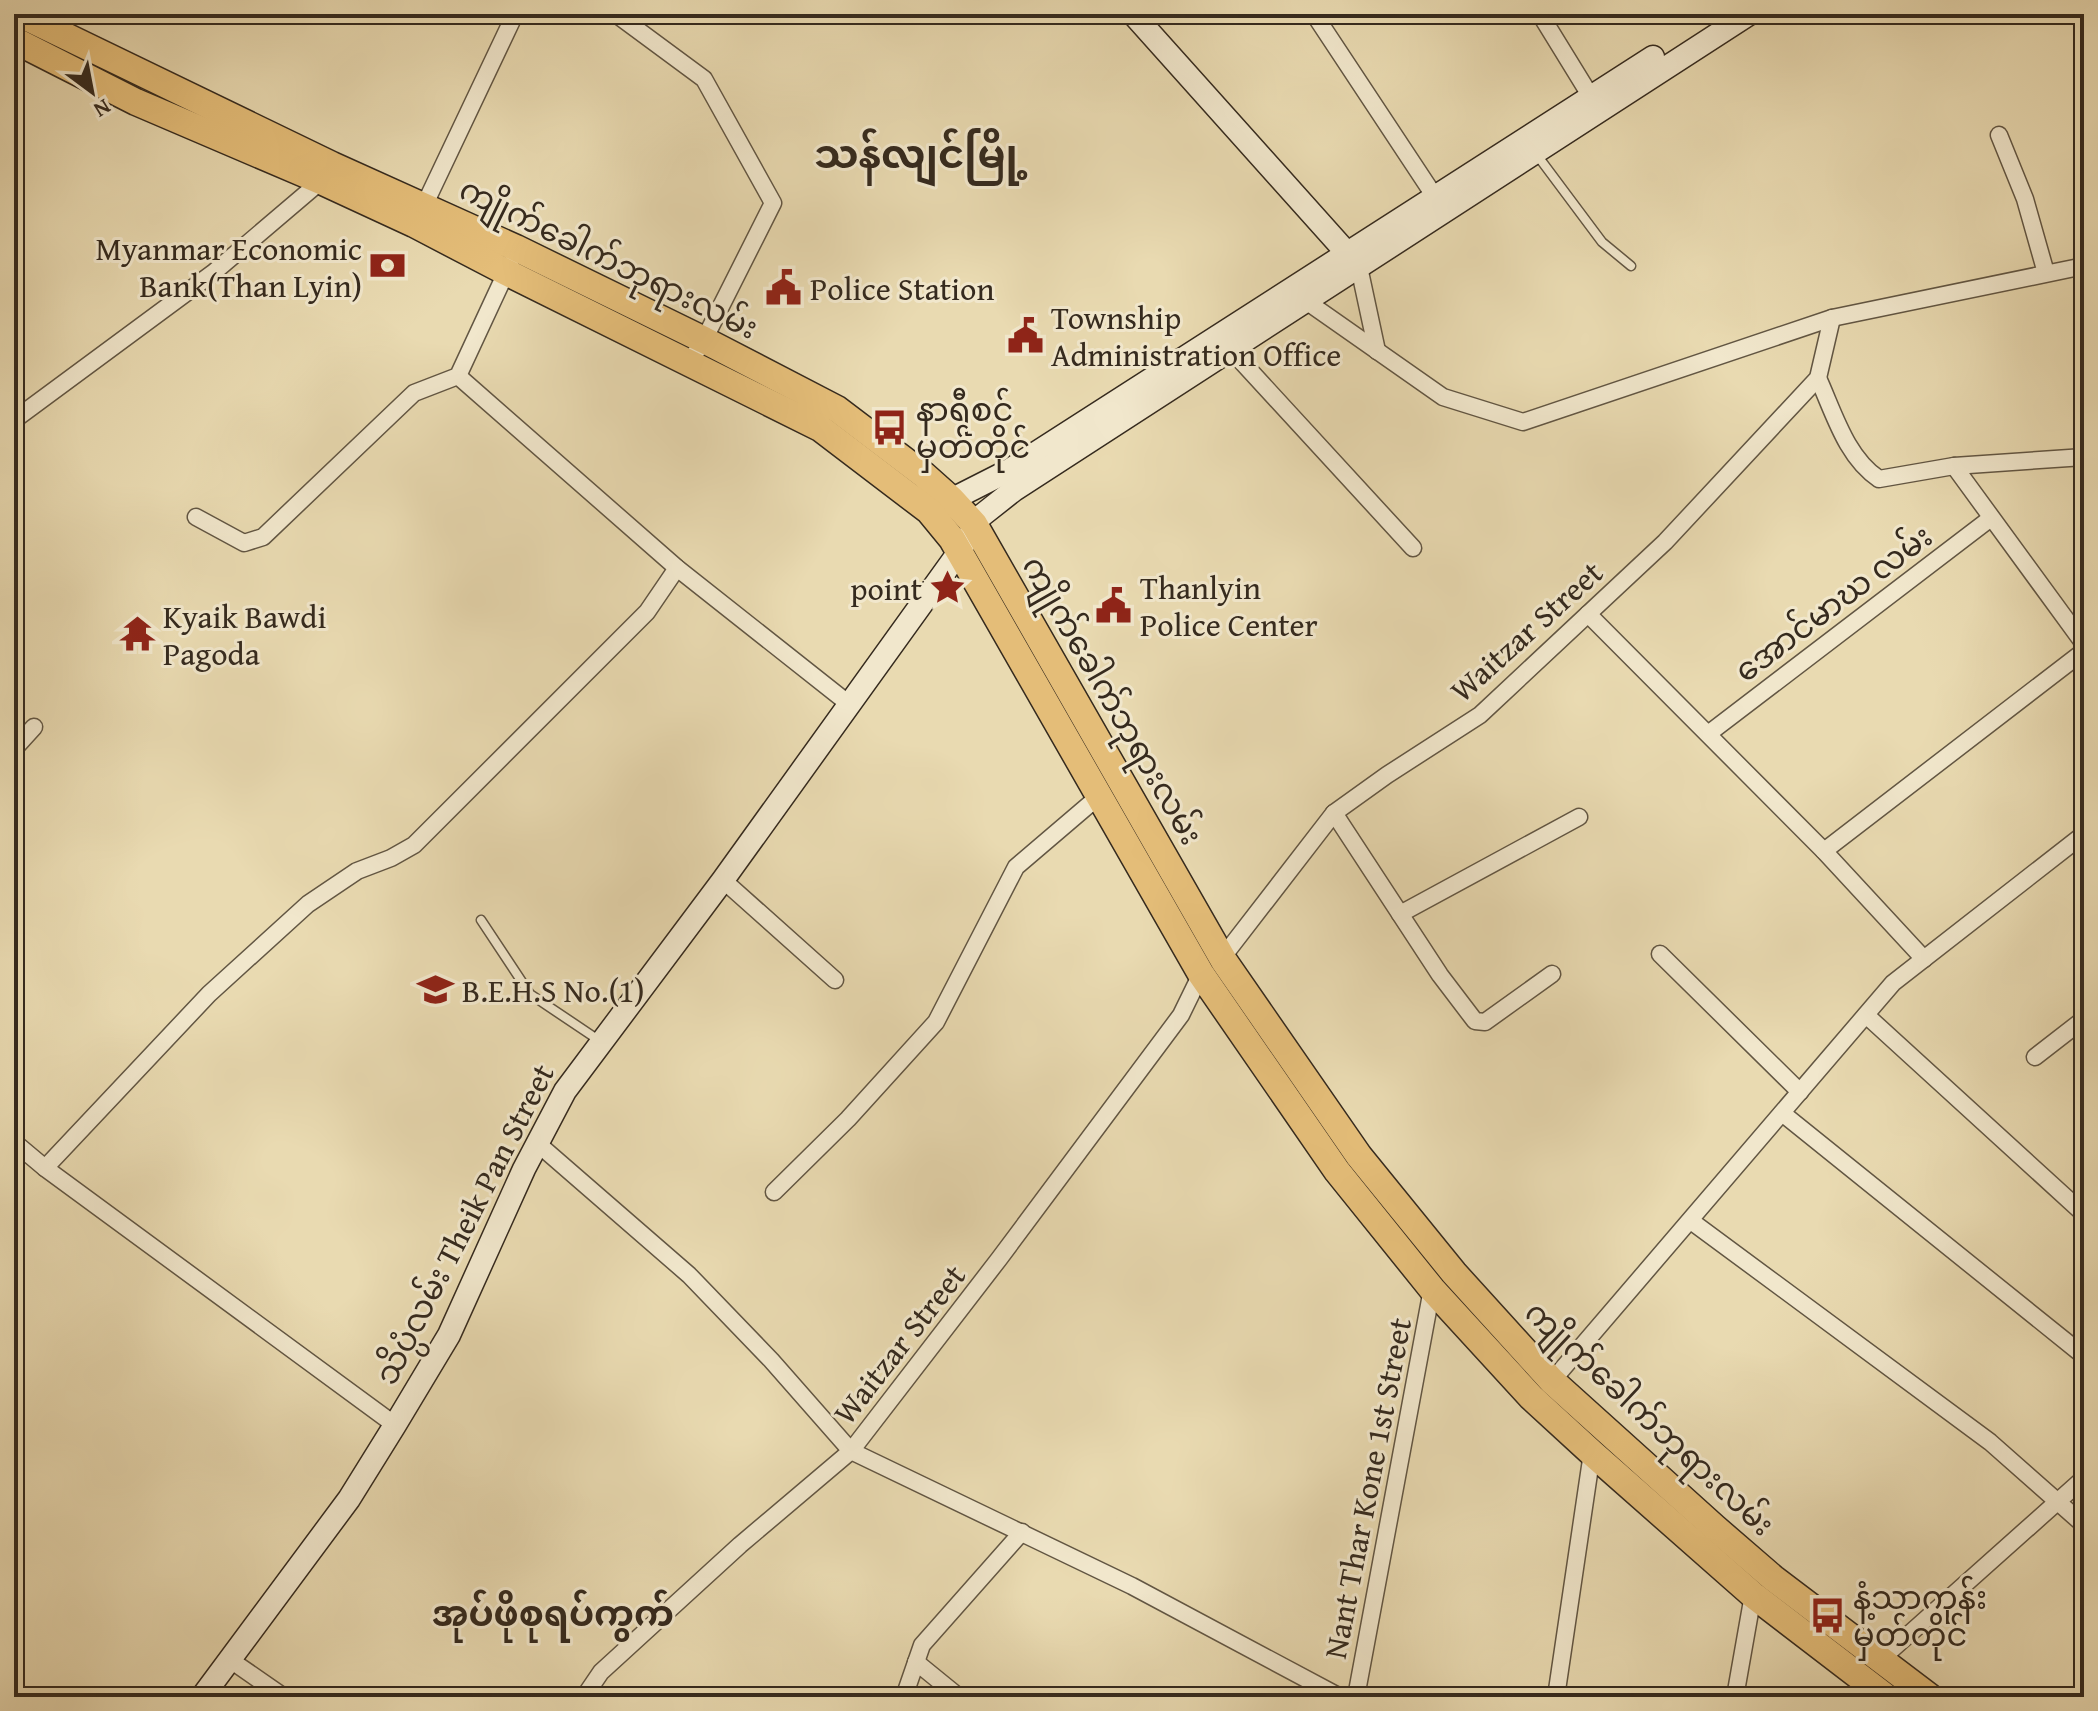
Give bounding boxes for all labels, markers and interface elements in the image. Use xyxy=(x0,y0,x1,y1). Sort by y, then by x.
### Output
north arrow xyxy=(52,52,132,132)
text: N xyxy=(88,91,117,127)
district label: သန်လျင်မြို့ xyxy=(814,124,1028,187)
street label: ကျိုက်ခေါက်ဘုရားလမ်း xyxy=(451,165,766,353)
place label: Myanmar Economic Bank(Than Lyin) xyxy=(95,225,362,309)
bank icon: Myanmar Economic Bank(Than Lyin) xyxy=(369,247,407,285)
place label: Police Station xyxy=(810,265,994,312)
public building icon: Police Station xyxy=(765,269,803,307)
place label: Township Administration Office xyxy=(1051,294,1341,378)
public building icon: Township Administration Office xyxy=(1006,316,1044,354)
place label: နာရီစင် မှတ်တိုင် xyxy=(916,386,1030,473)
bus stop icon: နာရီစင် မှတ်တိုင် xyxy=(871,408,909,446)
street label: အောင်မာဃ လမ်း xyxy=(1724,513,1942,693)
street label: ကျိုက်ခေါက်ဘုရားလမ်း xyxy=(1008,547,1215,855)
street label: Waitzar Street xyxy=(1439,549,1613,713)
place label: Thanlyin Police Center xyxy=(1140,564,1318,648)
place label: point xyxy=(850,565,922,612)
place icon: point xyxy=(929,569,967,607)
public building icon: Thanlyin Police Center xyxy=(1095,586,1133,624)
place label: Kyaik Bawdi Pagoda xyxy=(163,593,326,677)
temple icon: Kyaik Bawdi Pagoda xyxy=(118,615,156,653)
place label: B.E.H.S No.(1) xyxy=(462,967,645,1014)
school or university icon: B.E.H.S No.(1) xyxy=(417,971,455,1009)
street label: သိပ္ပံလမ်း Theik Pan Street xyxy=(362,1055,569,1395)
street label: Waitzar Street xyxy=(821,1254,977,1434)
street label: ကျိုက်ခေါက်ဘုရားလမ်း xyxy=(1512,1289,1786,1549)
street label: Nant Thar Kone 1st Street xyxy=(1311,1314,1423,1662)
place label: နံ့သာကုန်း မှတ်တိုင် xyxy=(1853,1574,1987,1661)
district label: အုပ်ဖိုစုရပ်ကွက် xyxy=(432,1586,674,1643)
bus stop icon: နံ့သာကုန်း မှတ်တိုင် xyxy=(1808,1596,1846,1634)

